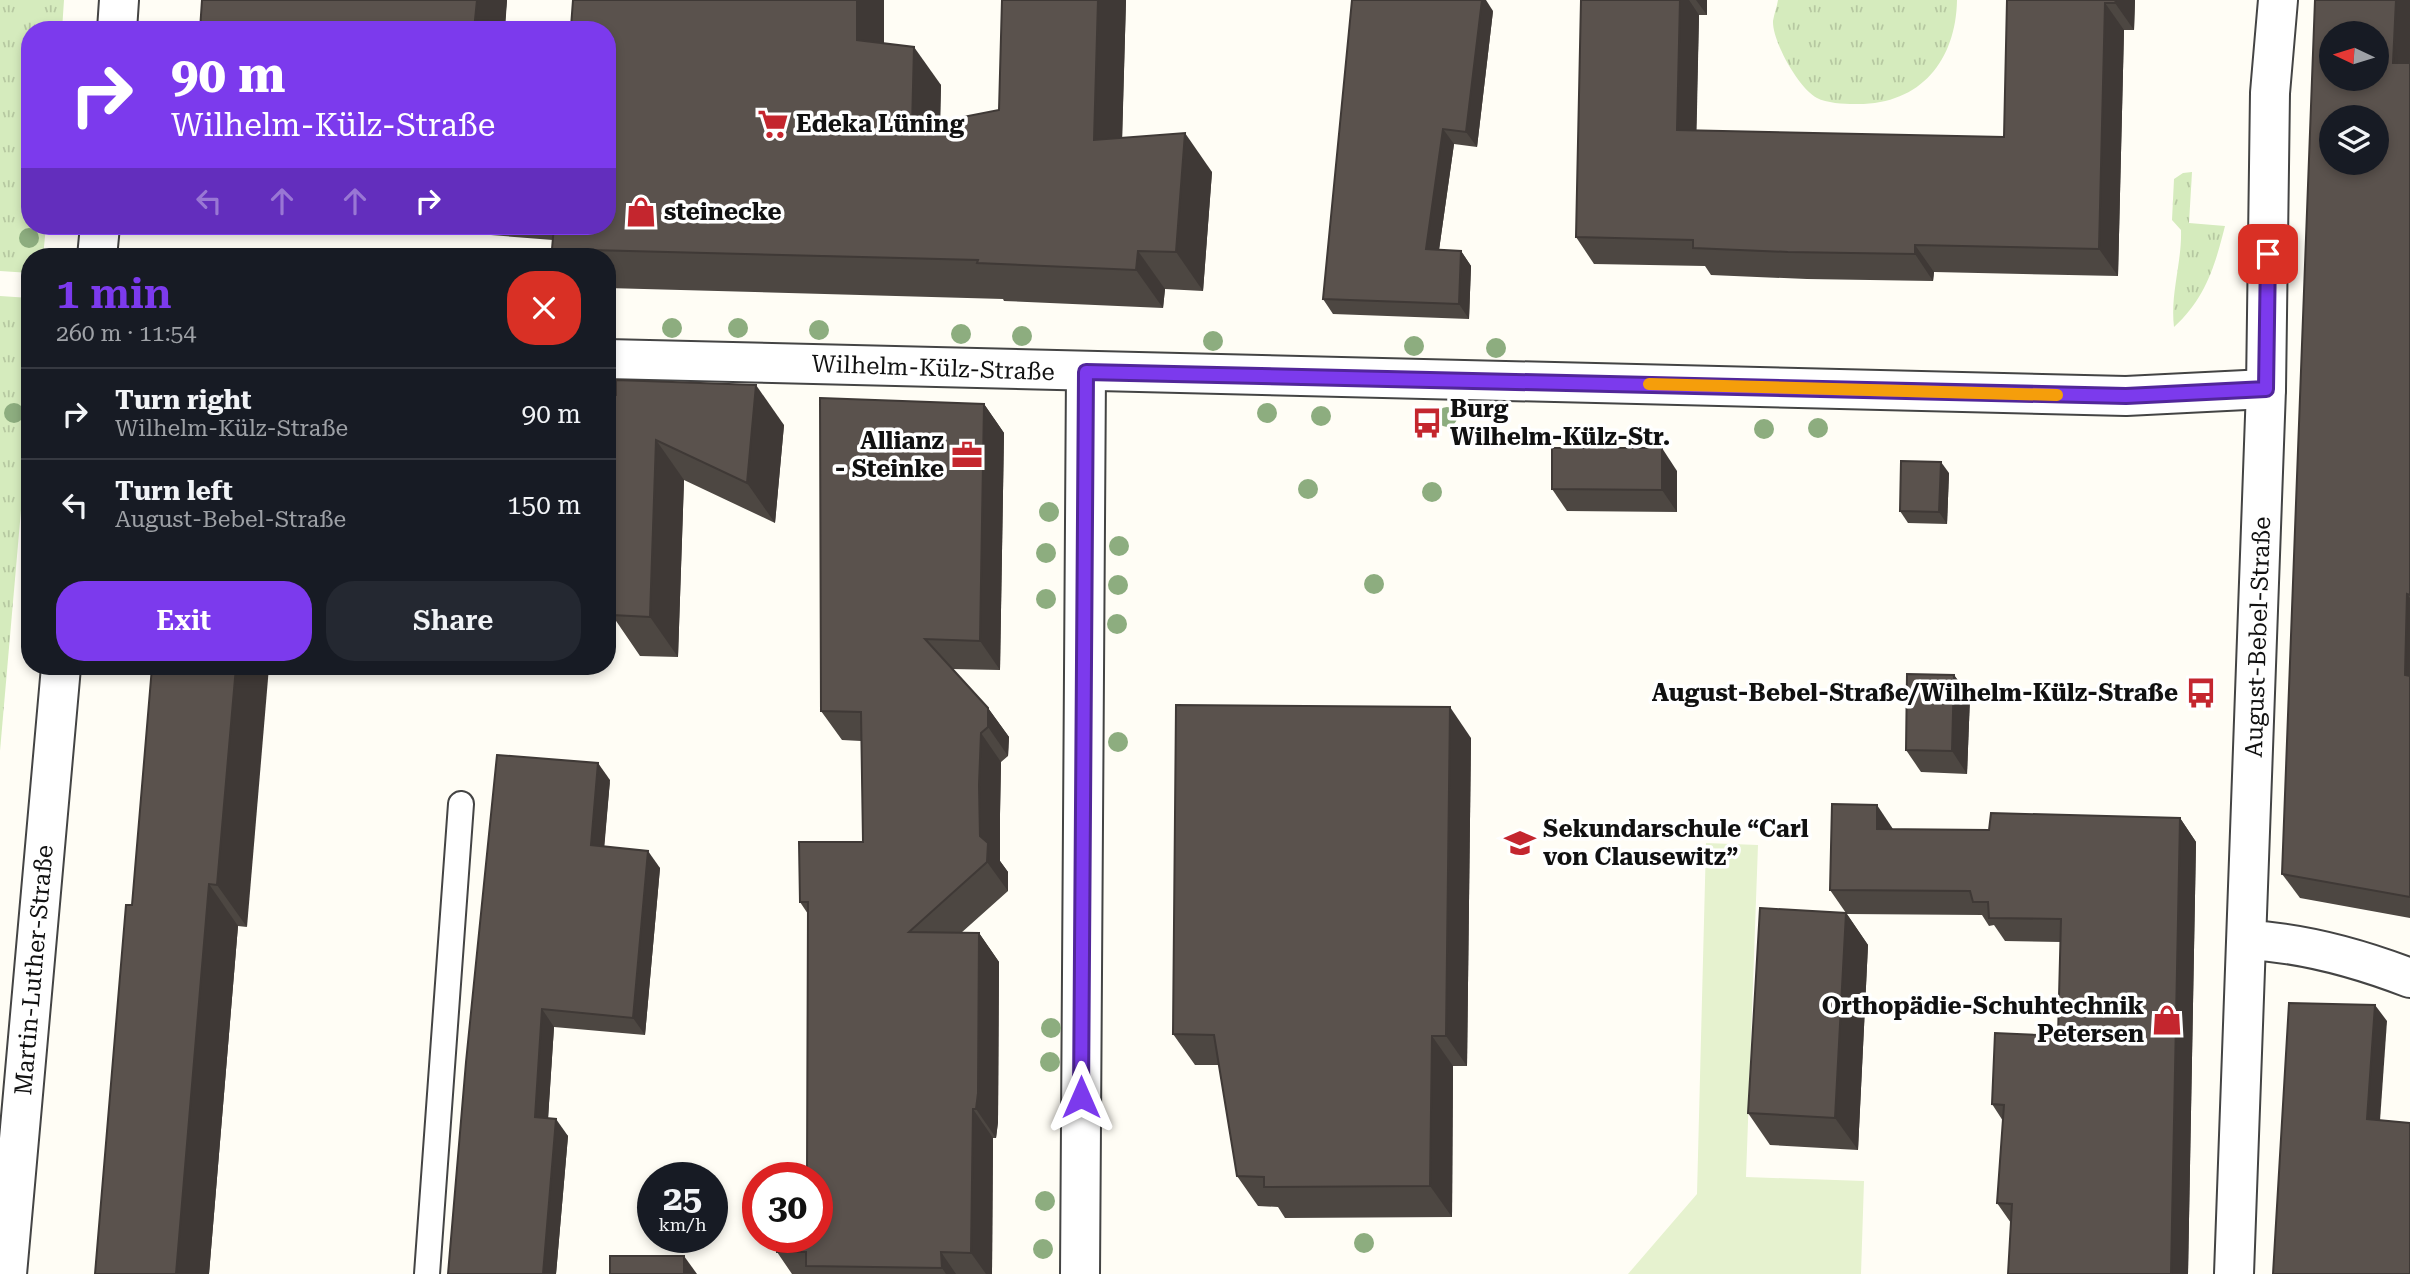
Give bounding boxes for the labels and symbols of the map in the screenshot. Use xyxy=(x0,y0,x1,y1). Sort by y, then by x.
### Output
north arrow xyxy=(2319,21,2389,91)
supermarket icon: Edeka Lüning xyxy=(756,107,790,141)
place label: Edeka Lüning xyxy=(796,110,964,138)
shop icon: steinecke xyxy=(624,195,658,229)
place label: steinecke xyxy=(664,198,782,226)
pin xyxy=(2238,224,2298,284)
street label: Wilhelm-Külz-Straße xyxy=(811,350,1055,386)
place label: Burg Wilhelm-Külz-Str. xyxy=(1450,395,1670,451)
bus stop icon: Burg Wilhelm-Külz-Str. xyxy=(1410,406,1444,440)
place label: Allianz - Steinke xyxy=(834,427,944,483)
office icon: Allianz - Steinke xyxy=(950,438,984,472)
street label: August-Bebel-Straße xyxy=(2240,516,2276,758)
bus stop icon: August-Bebel-Straße/Wilhelm-Külz-Straße xyxy=(2184,676,2218,710)
place label: August-Bebel-Straße/Wilhelm-Külz-Straße xyxy=(1652,679,2178,707)
place label: Sekundarschule “Carl von Clausewitz” xyxy=(1543,815,1809,871)
school or university icon: Sekundarschule “Carl von Clausewitz” xyxy=(1503,826,1537,860)
street label: Martin-Luther-Straße xyxy=(9,844,59,1096)
place label: Orthopädie-Schuhtechnik Petersen xyxy=(1822,992,2144,1048)
shop icon: Orthopädie-Schuhtechnik Petersen xyxy=(2150,1003,2184,1037)
position arrow xyxy=(1044,1060,1118,1134)
speed limit sign: 30 xyxy=(742,1162,833,1253)

